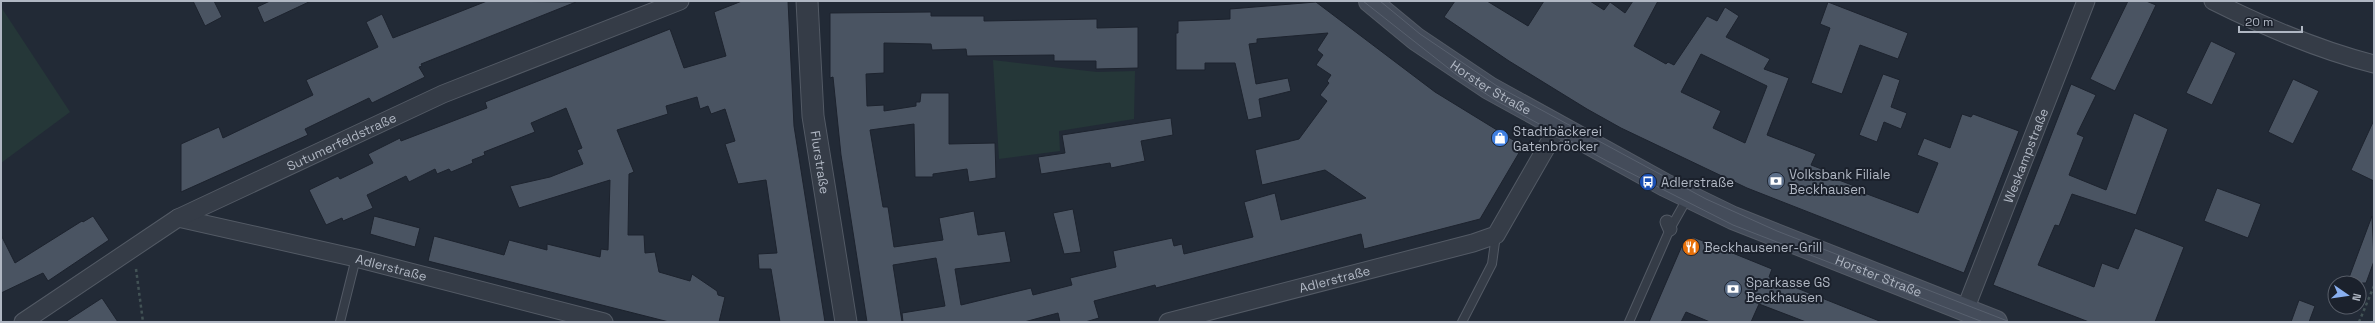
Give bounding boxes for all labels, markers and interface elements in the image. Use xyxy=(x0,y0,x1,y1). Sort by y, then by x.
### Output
scale bar xyxy=(2239,8,2302,34)
text: 20 m xyxy=(2245,14,2273,30)
street label: Horster Straße xyxy=(1447,57,1534,119)
street label: Weskampstraße xyxy=(2000,106,2052,205)
street label: Sutumerfeldstraße xyxy=(284,109,399,175)
place label: Stadtbäckerei Gatenbröcker xyxy=(1513,123,1602,155)
shop icon: Stadtbäckerei Gatenbröcker xyxy=(1490,128,1510,148)
street label: Flurstraße xyxy=(806,130,833,195)
place label: Volksbank Filiale Beckhausen xyxy=(1789,166,1891,198)
bank icon: Volksbank Filiale Beckhausen xyxy=(1766,171,1786,191)
bus stop icon: Adlerstraße xyxy=(1638,172,1658,192)
place label: Adlerstraße xyxy=(1661,174,1734,191)
restaurant icon: Beckhausener-Grill xyxy=(1681,237,1701,257)
place label: Beckhausener-Grill xyxy=(1704,239,1822,256)
street label: Adlerstraße xyxy=(354,250,429,285)
street label: Horster Straße xyxy=(1833,251,1924,301)
street label: Adlerstraße xyxy=(1297,262,1372,297)
place label: Sparkasse GS Beckhausen xyxy=(1746,274,1830,306)
north arrow xyxy=(2327,275,2367,315)
bank icon: Sparkasse GS Beckhausen xyxy=(1723,279,1743,299)
text: N xyxy=(2349,292,2364,302)

